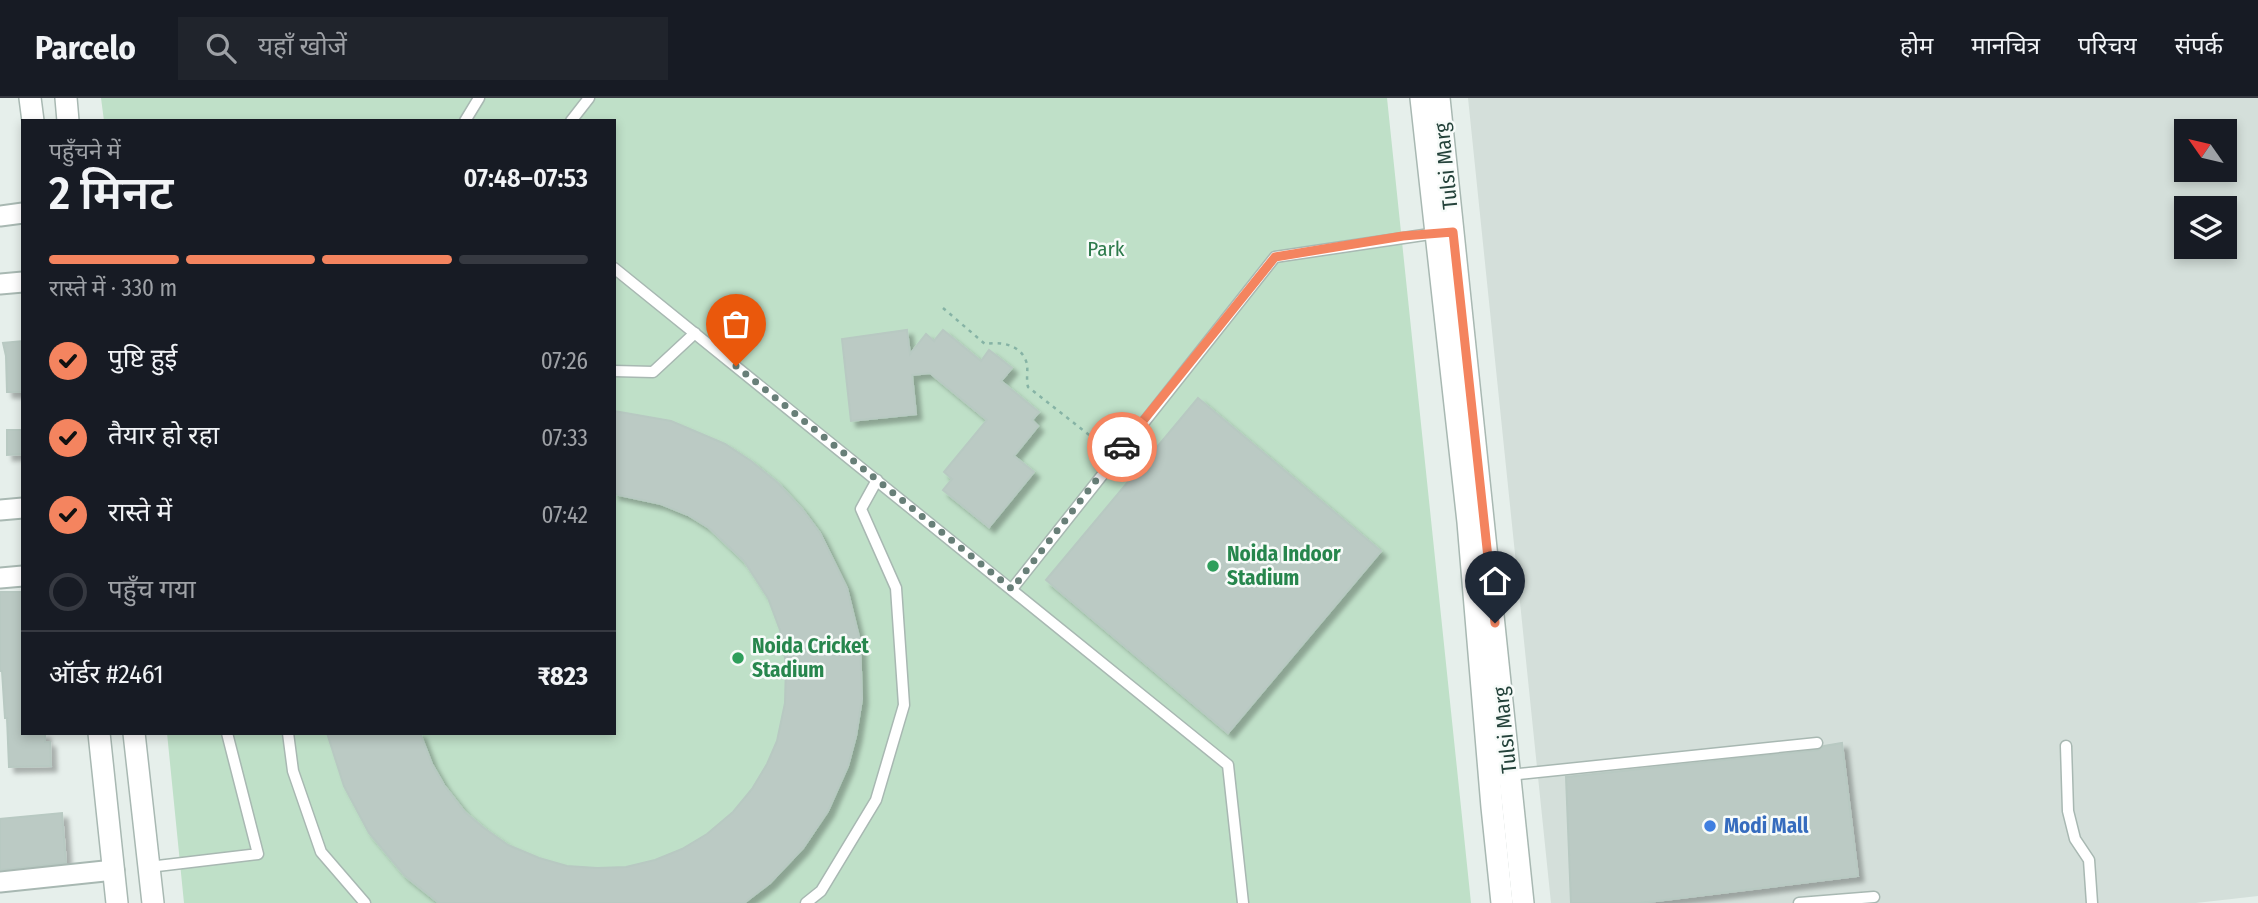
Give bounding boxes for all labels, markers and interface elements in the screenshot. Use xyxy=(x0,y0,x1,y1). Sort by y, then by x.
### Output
search box xyxy=(178,17,668,80)
text: Parcelo xyxy=(35,28,136,68)
icon: search xyxy=(202,29,240,67)
text: यहाँ खोजें xyxy=(258,31,347,62)
text: होम xyxy=(1900,32,1933,60)
text: मानचित्र xyxy=(1971,32,2040,60)
text: परिचय xyxy=(2078,32,2137,60)
text: संपर्क xyxy=(2175,32,2223,60)
north arrow xyxy=(2174,119,2236,182)
map controls xyxy=(2174,119,2237,259)
street label: Tulsi Marg xyxy=(1429,121,1463,210)
text: पहुँचने में xyxy=(49,137,121,165)
text: 07:48–07:53 xyxy=(464,163,588,194)
text: 2 मिनट xyxy=(49,166,173,221)
button: layers xyxy=(2174,196,2237,259)
park label: Park xyxy=(1087,236,1125,262)
text: रास्ते में · 330 m xyxy=(49,274,177,302)
pin xyxy=(706,294,766,366)
icon: bag xyxy=(717,305,755,343)
icon: check xyxy=(49,342,87,380)
text: पुष्टि हुई xyxy=(108,343,177,374)
text: 07:26 xyxy=(541,347,588,375)
courier xyxy=(1087,412,1157,482)
icon: check xyxy=(49,419,87,457)
text: तैयार हो रहा xyxy=(108,420,219,451)
text: 07:33 xyxy=(541,424,588,452)
icon: car xyxy=(1103,428,1141,466)
icon: check xyxy=(49,496,87,534)
text: रास्ते में xyxy=(108,497,172,528)
text: 07:42 xyxy=(541,501,588,529)
place label: Noida Indoor Stadium xyxy=(1227,541,1341,591)
pin xyxy=(1465,551,1525,623)
marker: Noida Indoor Stadium xyxy=(1205,558,1221,574)
icon: home xyxy=(1476,562,1514,600)
text: पहुँच गया xyxy=(108,574,196,605)
place label: Noida Cricket Stadium xyxy=(752,633,870,683)
marker: Noida Cricket Stadium xyxy=(730,650,746,666)
text: ऑर्डर #2461 xyxy=(49,659,164,690)
text: ₹823 xyxy=(538,661,588,692)
street label: Tulsi Marg xyxy=(1488,685,1522,774)
place label: Modi Mall xyxy=(1724,813,1809,839)
marker: Modi Mall xyxy=(1702,818,1718,834)

